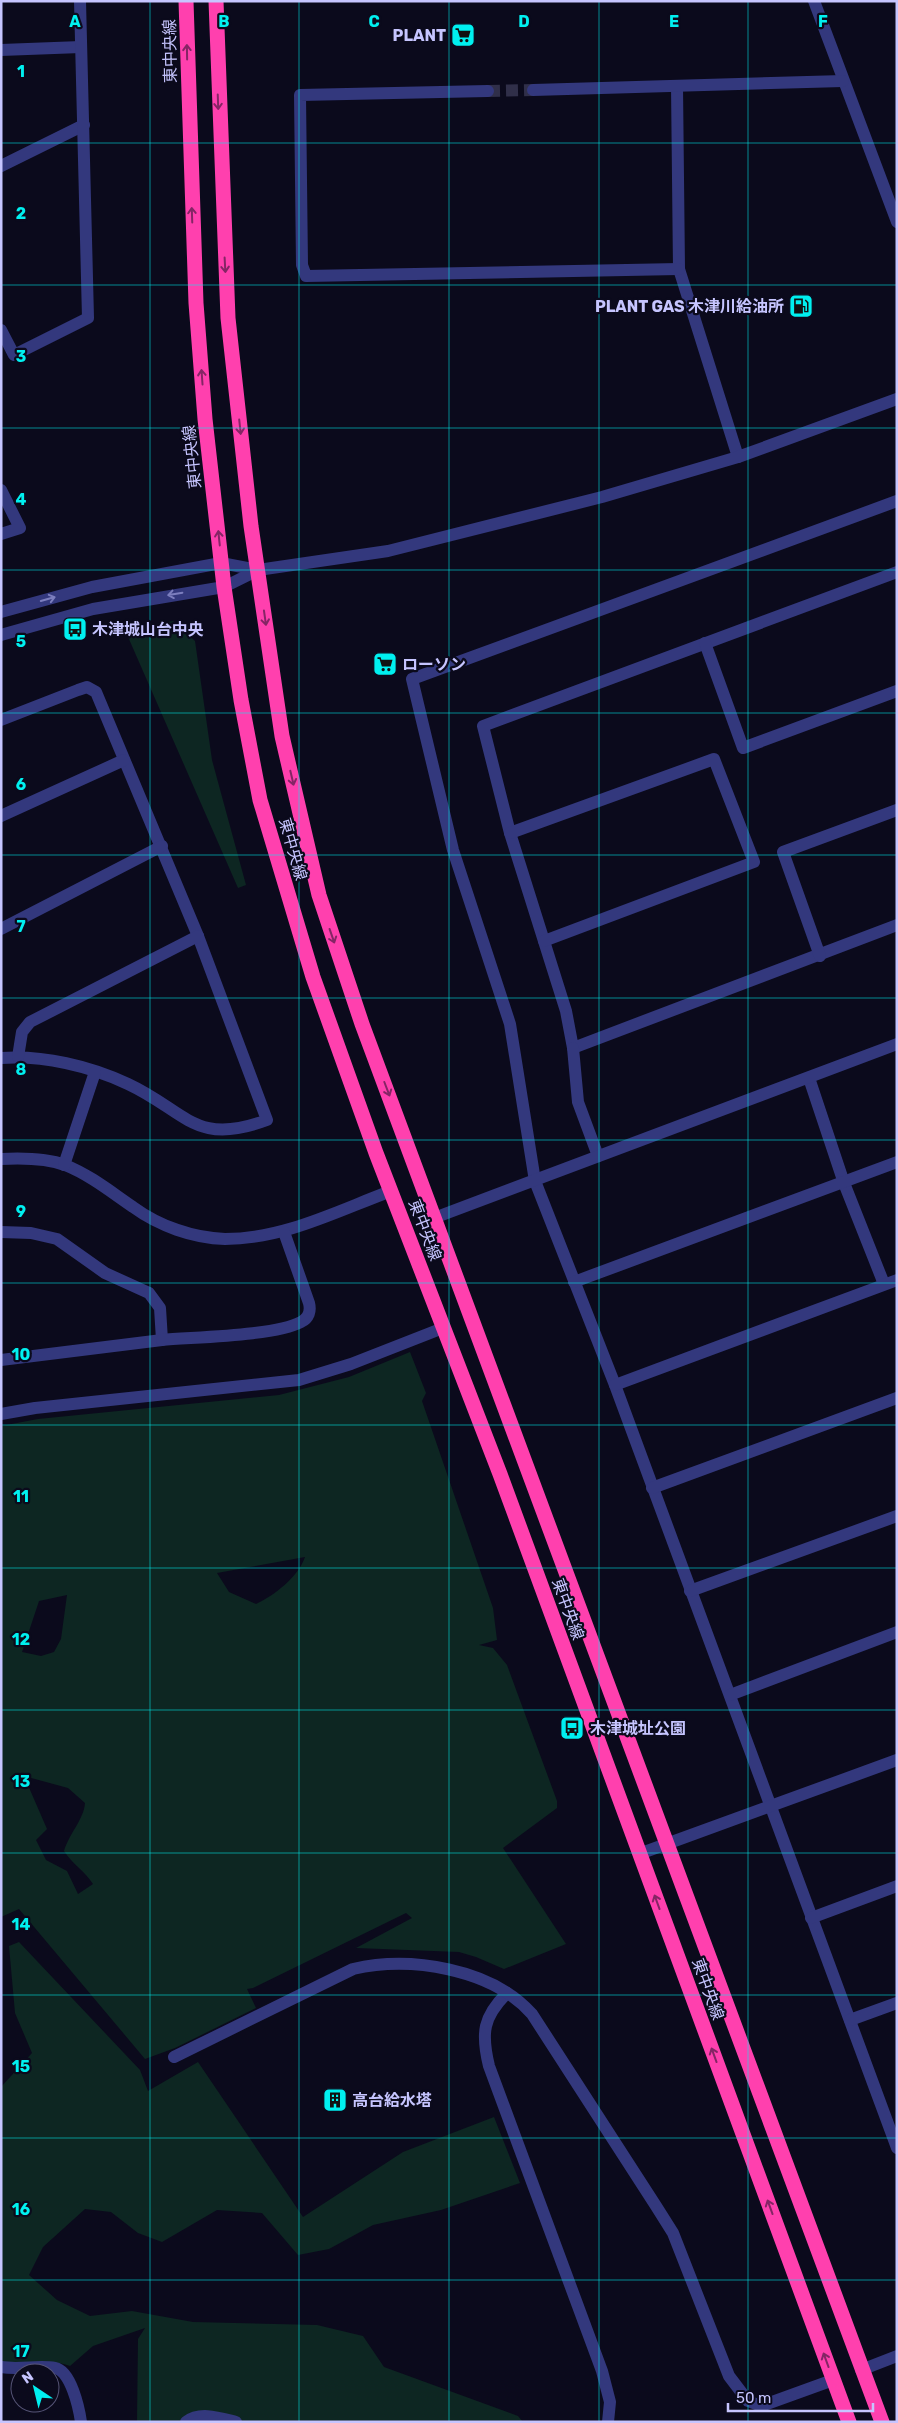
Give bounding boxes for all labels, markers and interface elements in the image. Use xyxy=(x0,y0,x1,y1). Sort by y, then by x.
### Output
text: A xyxy=(69,12,81,31)
text: B xyxy=(218,12,230,31)
text: C xyxy=(368,12,380,31)
text: D xyxy=(518,12,530,31)
text: E xyxy=(669,12,679,31)
text: F xyxy=(818,12,828,31)
street label: 東中央線 xyxy=(160,19,180,83)
supermarket icon: PLANT xyxy=(450,22,476,48)
place label: PLANT xyxy=(393,26,446,45)
one-way arrow xyxy=(182,44,192,60)
text: 1 xyxy=(17,62,25,81)
one-way arrow xyxy=(213,94,223,110)
text: 2 xyxy=(16,204,26,223)
one-way arrow xyxy=(188,207,197,223)
one-way arrow xyxy=(221,257,230,273)
fuel station icon: PLANT GAS 木津川給油所 xyxy=(788,293,814,319)
place label: PLANT GAS 木津川給油所 xyxy=(595,297,784,316)
text: 3 xyxy=(16,347,26,366)
one-way arrow xyxy=(197,369,206,385)
one-way arrow xyxy=(235,418,245,434)
street label: 東中央線 xyxy=(179,424,205,490)
text: 4 xyxy=(16,490,27,509)
one-way arrow xyxy=(214,531,224,547)
one-way arrow xyxy=(168,590,184,600)
one-way arrow xyxy=(40,594,56,603)
one-way arrow xyxy=(260,610,270,626)
bus stop icon: 木津城山台中央 xyxy=(62,616,88,642)
place label: 木津城山台中央 xyxy=(92,620,204,639)
text: 5 xyxy=(16,632,26,651)
supermarket icon: ローソン xyxy=(372,651,398,677)
place label: ローソン xyxy=(402,655,466,674)
one-way arrow xyxy=(288,770,297,786)
text: 6 xyxy=(16,775,26,794)
street label: 東中央線 xyxy=(275,816,311,882)
text: 7 xyxy=(16,917,26,936)
one-way arrow xyxy=(328,927,338,943)
text: 8 xyxy=(16,1060,27,1079)
one-way arrow xyxy=(383,1081,392,1096)
street label: 東中央線 xyxy=(405,1197,445,1263)
text: 9 xyxy=(16,1202,26,1221)
text: 10 xyxy=(12,1345,31,1364)
text: 11 xyxy=(13,1487,29,1506)
street label: 東中央線 xyxy=(548,1576,588,1642)
text: 12 xyxy=(12,1630,30,1649)
bus stop icon: 木津城址公園 xyxy=(559,1715,585,1741)
place label: 木津城址公園 xyxy=(590,1719,686,1738)
text: 13 xyxy=(12,1772,30,1791)
one-way arrow xyxy=(652,1895,661,1910)
text: 14 xyxy=(12,1915,31,1934)
street label: 東中央線 xyxy=(688,1956,728,2022)
one-way arrow xyxy=(709,2047,718,2063)
text: 15 xyxy=(12,2057,30,2076)
building icon: 高台給水塔 xyxy=(322,2087,348,2113)
place label: 高台給水塔 xyxy=(352,2091,432,2110)
text: 16 xyxy=(12,2200,30,2219)
one-way arrow xyxy=(765,2200,774,2215)
text: 17 xyxy=(12,2342,30,2361)
one-way arrow xyxy=(821,2352,830,2368)
north arrow xyxy=(10,2363,60,2413)
text: N xyxy=(19,2368,37,2388)
scale bar xyxy=(728,2380,873,2412)
text: 50 m xyxy=(736,2389,771,2407)

